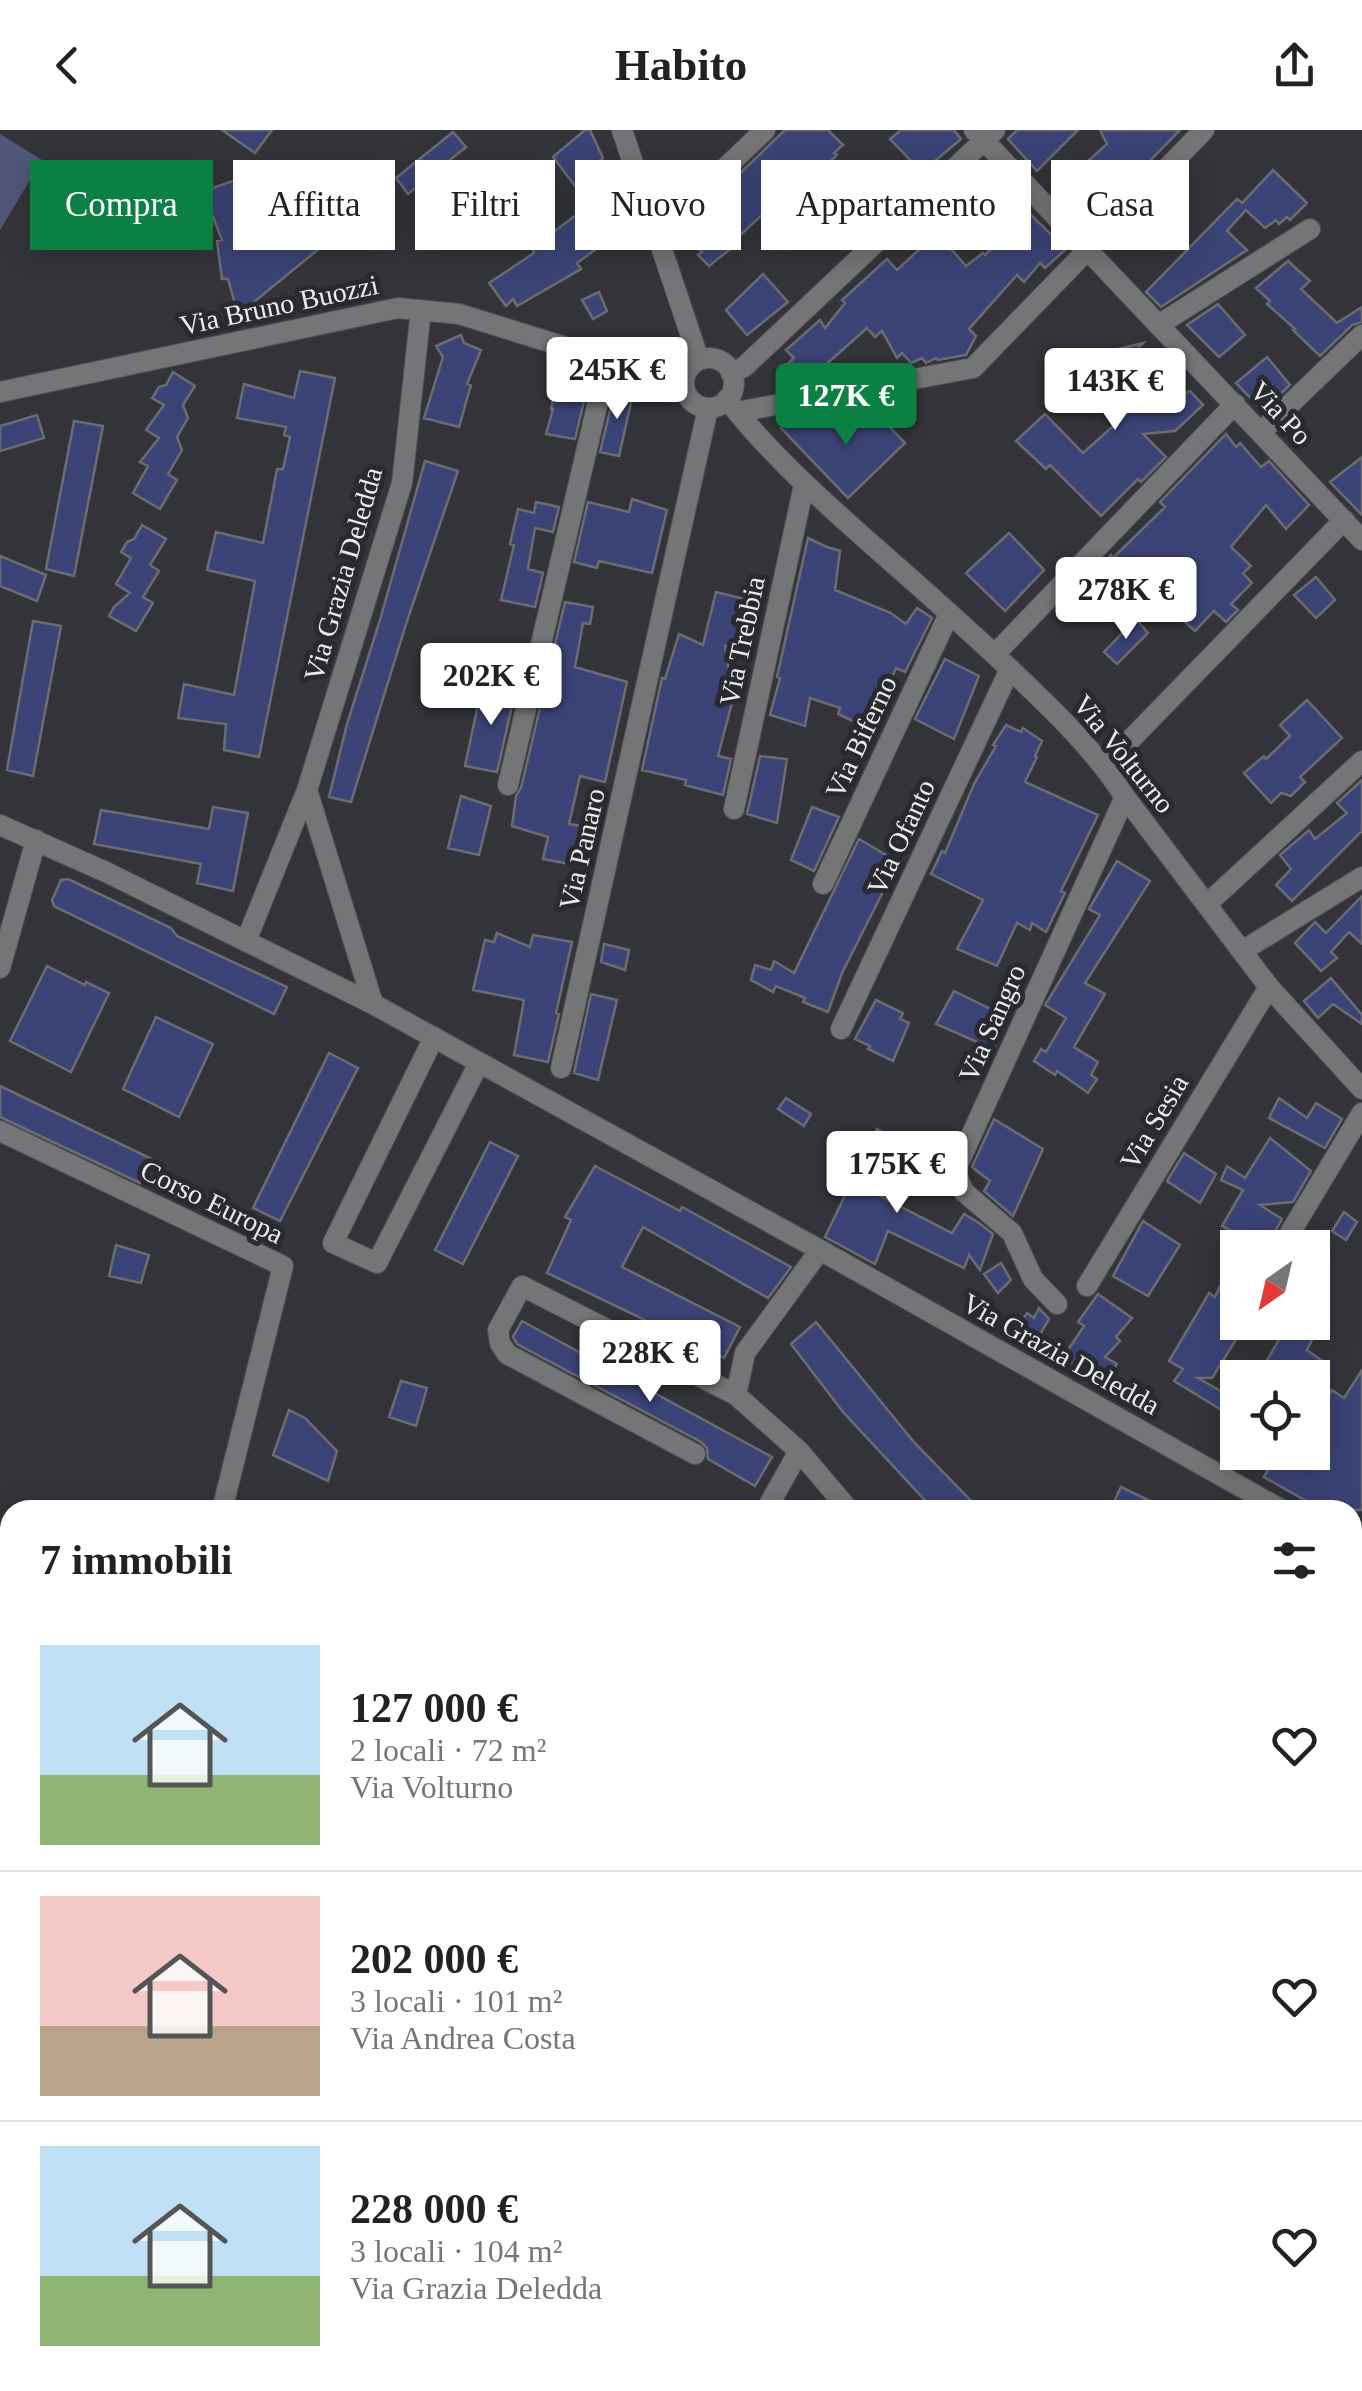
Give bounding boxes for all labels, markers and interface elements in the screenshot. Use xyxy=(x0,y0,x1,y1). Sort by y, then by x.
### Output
icon: back xyxy=(40,38,95,93)
icon: share xyxy=(1267,38,1322,93)
text: Habito xyxy=(615,40,747,90)
chip: Compra xyxy=(30,160,213,250)
chip: Affitta xyxy=(233,160,395,250)
chip: Filtri xyxy=(415,160,555,250)
chip: Nuovo xyxy=(575,160,741,250)
chip: Appartamento xyxy=(761,160,1031,250)
chip: Casa xyxy=(1051,160,1189,250)
street label: Via Bruno Buozzi xyxy=(177,269,381,341)
pin: 245K € xyxy=(536,337,698,422)
pin: 143K € xyxy=(1034,348,1196,433)
text: 245K € xyxy=(569,351,665,387)
text: 143K € xyxy=(1067,362,1163,398)
pin: 127K € xyxy=(765,363,927,448)
street label: Via Po xyxy=(1244,375,1318,451)
text: 127K € xyxy=(798,377,894,413)
street label: Via Grazia Deledda xyxy=(298,463,388,684)
pin: 278K € xyxy=(1045,557,1207,642)
text: 278K € xyxy=(1078,571,1174,607)
street label: Via Trebbia xyxy=(713,573,771,708)
pin: 202K € xyxy=(410,643,572,728)
text: 202K € xyxy=(443,657,539,693)
street label: Via Biferno xyxy=(819,671,903,803)
street label: Via Volturno xyxy=(1067,689,1181,819)
street label: Via Ofanto xyxy=(861,774,941,900)
street label: Via Panaro xyxy=(553,785,611,913)
street label: Via Sangro xyxy=(952,960,1032,1086)
street label: Via Sesia xyxy=(1114,1069,1195,1175)
pin: 175K € xyxy=(816,1131,978,1216)
text: 175K € xyxy=(849,1145,945,1181)
street label: Corso Europa xyxy=(136,1154,289,1250)
north arrow xyxy=(1220,1230,1330,1340)
map controls xyxy=(1220,1230,1330,1470)
street label: Via Grazia Deledda xyxy=(957,1287,1165,1421)
pin: 228K € xyxy=(569,1320,731,1405)
text: 228K € xyxy=(602,1334,698,1370)
button: locate xyxy=(1220,1360,1330,1470)
icon: filters xyxy=(1267,1533,1322,1588)
text: 7 immobili xyxy=(40,1537,233,1583)
icon: home xyxy=(120,1685,240,1805)
text: 127 000 € xyxy=(350,1685,518,1731)
icon: heart xyxy=(1267,1718,1322,1773)
text: 2 locali · 72 m² xyxy=(350,1732,546,1768)
text: Via Volturno xyxy=(350,1769,513,1805)
icon: home xyxy=(120,1936,240,2056)
text: 202 000 € xyxy=(350,1936,518,1982)
icon: heart xyxy=(1267,1969,1322,2024)
text: 3 locali · 101 m² xyxy=(350,1983,562,2019)
text: Via Andrea Costa xyxy=(350,2020,576,2056)
icon: home xyxy=(120,2186,240,2306)
text: 228 000 € xyxy=(350,2186,518,2232)
icon: heart xyxy=(1267,2219,1322,2274)
text: 3 locali · 104 m² xyxy=(350,2233,562,2269)
text: Via Grazia Deledda xyxy=(350,2270,602,2306)

